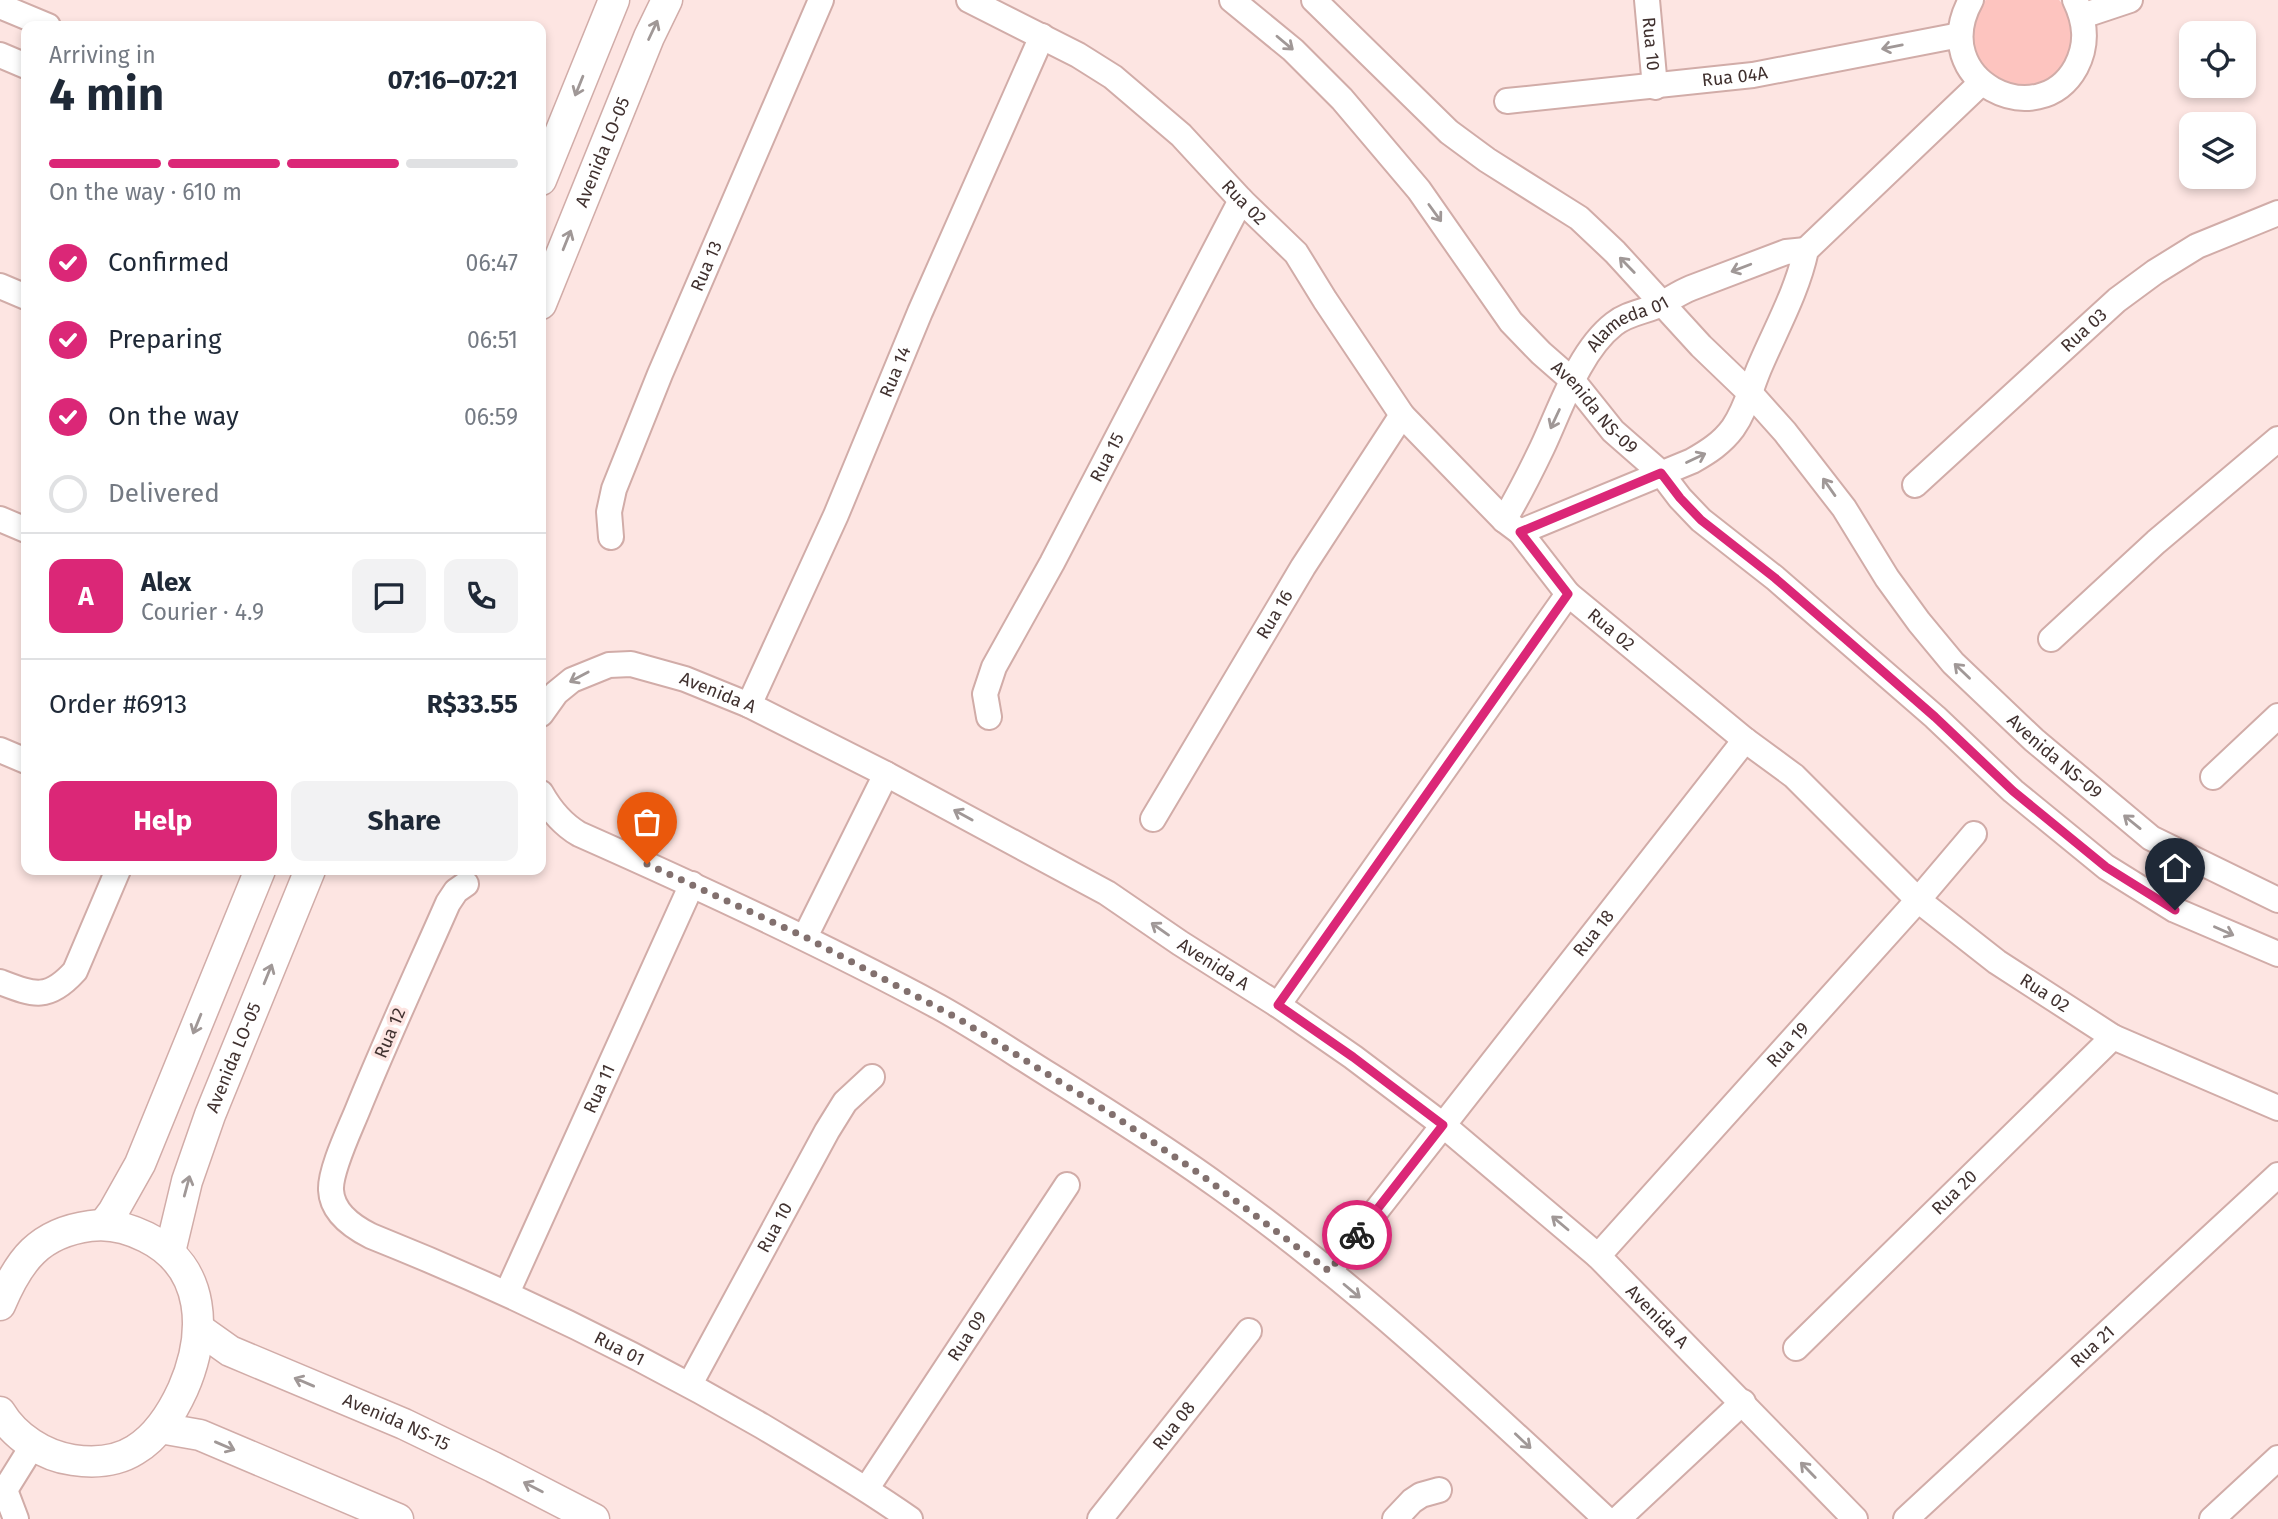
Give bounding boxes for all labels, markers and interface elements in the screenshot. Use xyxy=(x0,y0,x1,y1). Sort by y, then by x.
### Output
street label: Rua 10 xyxy=(1638,16,1664,72)
one-way arrow xyxy=(647,20,660,41)
map controls xyxy=(2179,21,2256,189)
button: locate xyxy=(2179,21,2256,98)
one-way arrow xyxy=(1275,36,1293,51)
text: Arriving in xyxy=(49,41,156,69)
one-way arrow xyxy=(1882,41,1904,55)
street label: Rua 04A xyxy=(1701,61,1770,91)
text: 07:16–07:21 xyxy=(388,65,518,96)
text: 4 min xyxy=(49,67,164,122)
one-way arrow xyxy=(572,75,585,96)
street label: Avenida LO-05 xyxy=(570,94,635,210)
button: layers xyxy=(2179,112,2256,189)
street label: Rua 02 xyxy=(1217,175,1271,230)
text: On the way · 610 m xyxy=(49,178,242,206)
one-way arrow xyxy=(1428,203,1443,222)
one-way arrow xyxy=(561,230,574,252)
street label: Rua 13 xyxy=(686,237,727,295)
icon: check xyxy=(49,244,87,282)
text: Confirmed xyxy=(108,247,229,278)
text: 06:47 xyxy=(466,249,518,277)
one-way arrow xyxy=(1618,256,1635,273)
one-way arrow xyxy=(1731,263,1752,276)
street label: Alameda 01 xyxy=(1582,291,1673,356)
street label: Rua 03 xyxy=(2056,304,2112,357)
icon: check xyxy=(49,321,87,359)
text: Preparing xyxy=(108,324,221,355)
text: 06:51 xyxy=(467,326,518,354)
street label: Rua 14 xyxy=(875,343,916,401)
street label: Avenida NS-09 xyxy=(1547,356,1642,459)
icon: check xyxy=(49,398,87,436)
text: On the way xyxy=(108,401,239,432)
text: 06:59 xyxy=(464,403,518,431)
one-way arrow xyxy=(1548,407,1561,429)
street label: Rua 15 xyxy=(1085,429,1129,486)
one-way arrow xyxy=(1685,451,1706,464)
text: Delivered xyxy=(108,478,220,509)
one-way arrow xyxy=(1822,478,1836,497)
button: chat xyxy=(352,559,426,633)
button: phone xyxy=(444,559,518,633)
text: Alex xyxy=(141,567,191,598)
text: A xyxy=(78,581,94,612)
street label: Rua 16 xyxy=(1252,586,1298,643)
text: Courier · 4.9 xyxy=(141,598,264,626)
street label: Rua 02 xyxy=(1583,604,1639,656)
one-way arrow xyxy=(1954,663,1971,680)
street label: Avenida A xyxy=(677,667,760,718)
one-way arrow xyxy=(569,670,590,684)
text: Order #6913 xyxy=(49,689,187,720)
text: R$33.55 xyxy=(427,689,518,720)
street label: Avenida NS-09 xyxy=(2002,709,2107,803)
button: Help xyxy=(49,781,277,861)
button: Share xyxy=(291,781,518,861)
pin xyxy=(617,792,677,864)
icon: bag xyxy=(628,803,666,841)
one-way arrow xyxy=(954,808,974,822)
one-way arrow xyxy=(2123,815,2141,830)
pin xyxy=(2145,838,2205,910)
icon: home xyxy=(2156,849,2194,887)
street label: Rua 18 xyxy=(1568,905,1619,961)
one-way arrow xyxy=(1151,922,1170,936)
one-way arrow xyxy=(2212,925,2234,938)
street label: Avenida A xyxy=(1174,933,1254,995)
one-way arrow xyxy=(262,963,275,985)
street label: Rua 02 xyxy=(2016,969,2074,1017)
street label: Avenida LO-05 xyxy=(201,999,266,1116)
street label: Rua 12 xyxy=(370,1004,410,1062)
one-way arrow xyxy=(190,1012,203,1034)
street label: Rua 19 xyxy=(1762,1018,1814,1072)
street label: Rua 11 xyxy=(579,1061,620,1117)
street label: Rua 20 xyxy=(1927,1165,1982,1220)
one-way arrow xyxy=(181,1175,194,1197)
street label: Rua 10 xyxy=(752,1199,797,1256)
courier xyxy=(1322,1200,1392,1270)
one-way arrow xyxy=(1551,1215,1569,1231)
icon: bike xyxy=(1338,1216,1376,1254)
street label: Avenida A xyxy=(1621,1280,1694,1353)
one-way arrow xyxy=(1342,1283,1360,1299)
street label: Rua 09 xyxy=(943,1307,992,1365)
street label: Rua 21 xyxy=(2066,1321,2119,1372)
street label: Rua 01 xyxy=(591,1327,648,1370)
one-way arrow xyxy=(294,1375,316,1388)
street label: Avenida NS-15 xyxy=(340,1389,454,1456)
street label: Rua 08 xyxy=(1148,1397,1200,1454)
one-way arrow xyxy=(1514,1433,1532,1449)
one-way arrow xyxy=(214,1440,235,1453)
one-way arrow xyxy=(1799,1462,1816,1479)
one-way arrow xyxy=(524,1480,544,1494)

